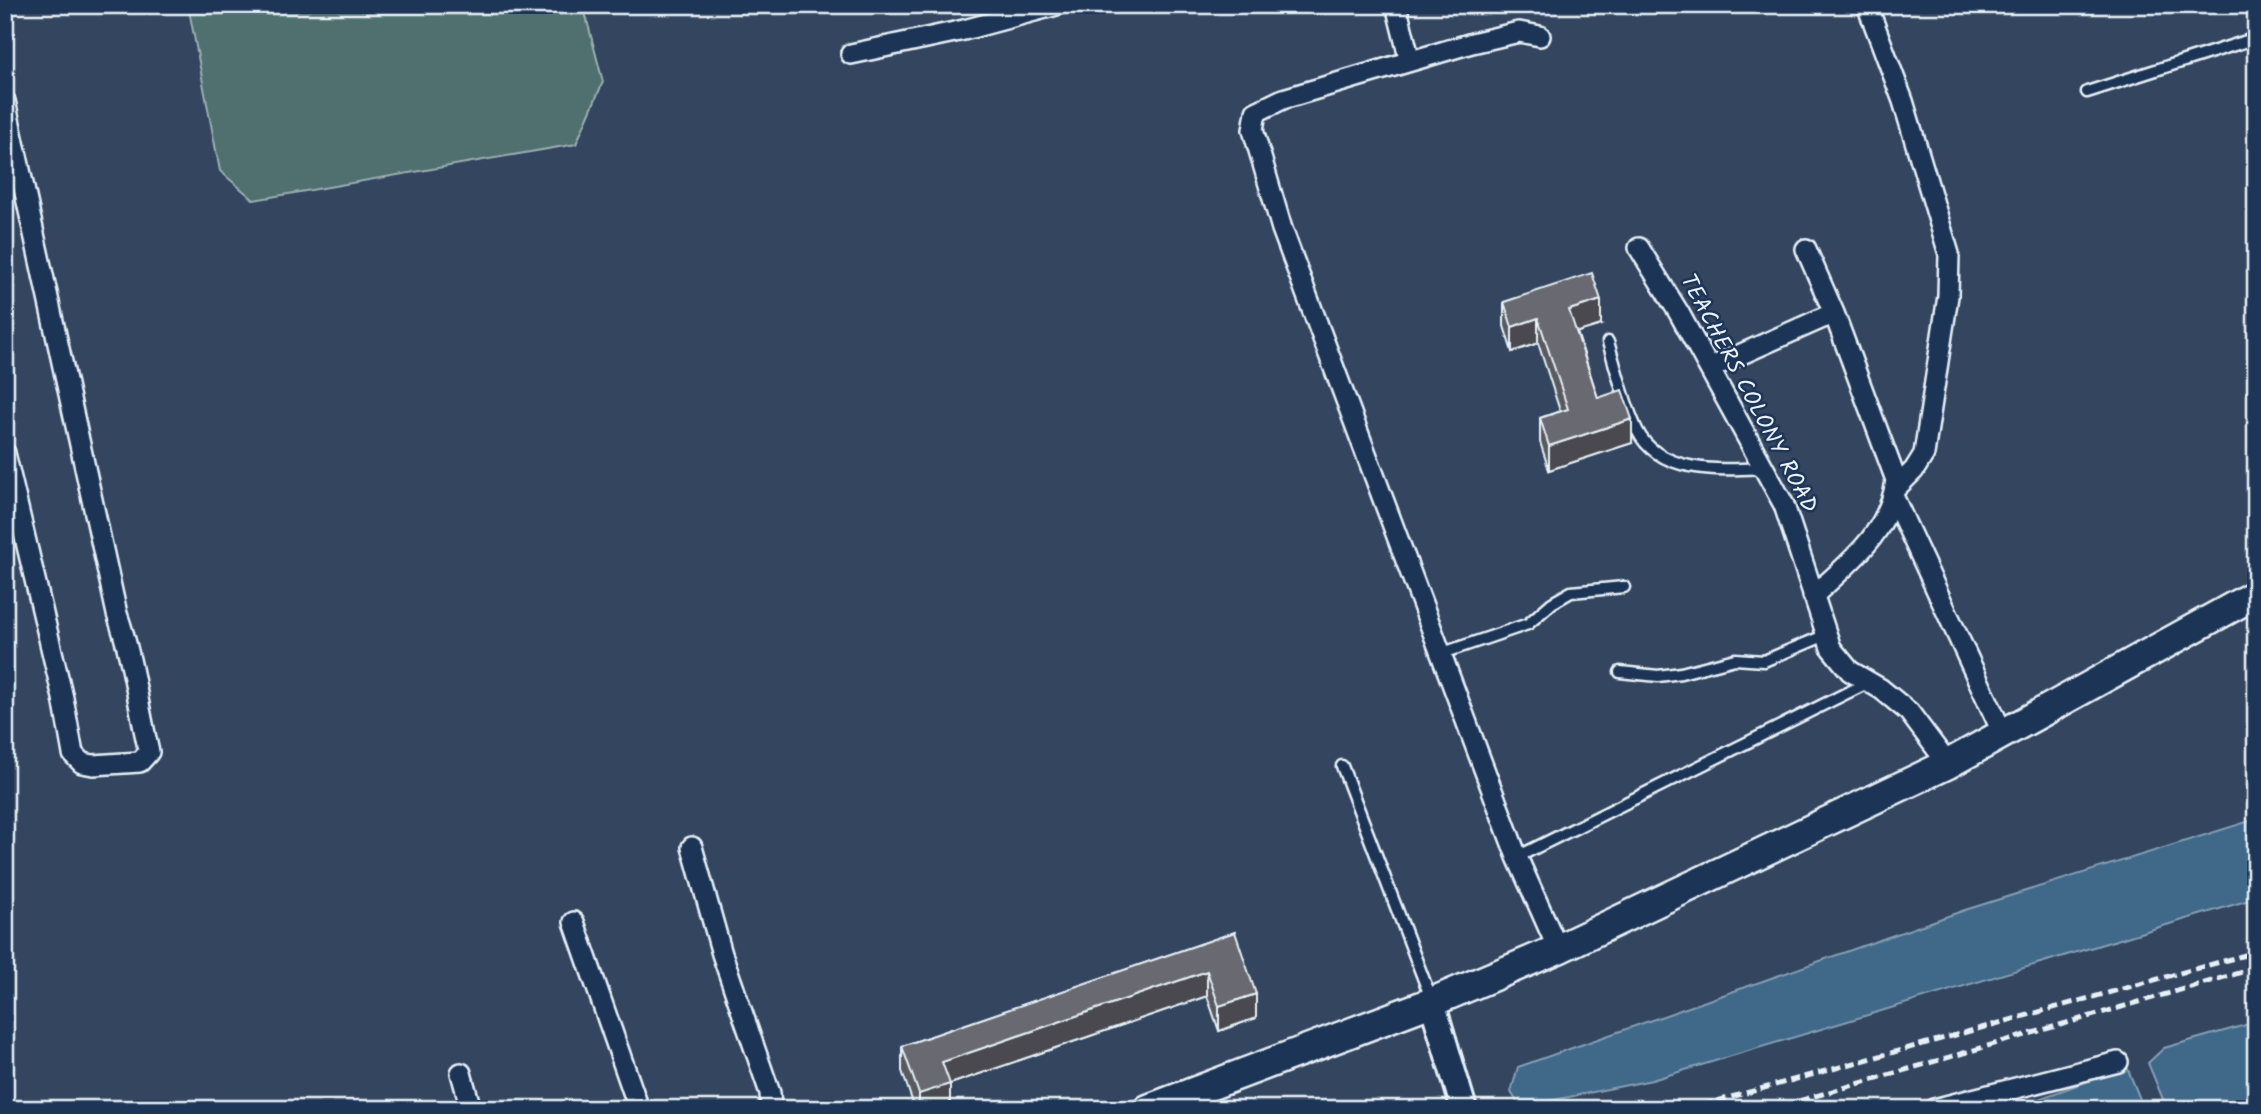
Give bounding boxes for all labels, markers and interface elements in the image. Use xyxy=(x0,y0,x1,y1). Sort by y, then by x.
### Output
street label: TEACHERS COLONY ROAD xyxy=(1670,268,1826,520)

